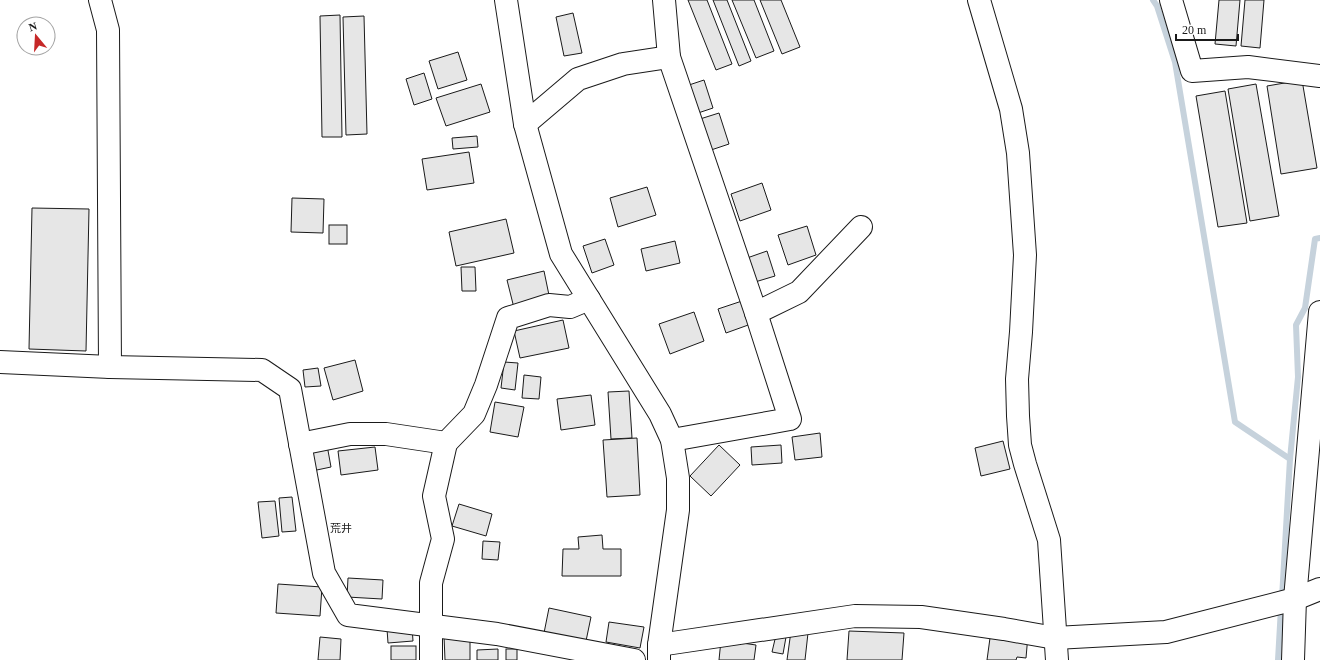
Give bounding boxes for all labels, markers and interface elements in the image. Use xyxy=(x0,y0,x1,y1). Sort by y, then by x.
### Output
north arrow xyxy=(16,16,56,56)
scale bar xyxy=(1176,16,1238,42)
text: N xyxy=(27,20,39,33)
text: 20 m xyxy=(1182,23,1207,37)
district label: 荒井 xyxy=(330,522,352,534)

